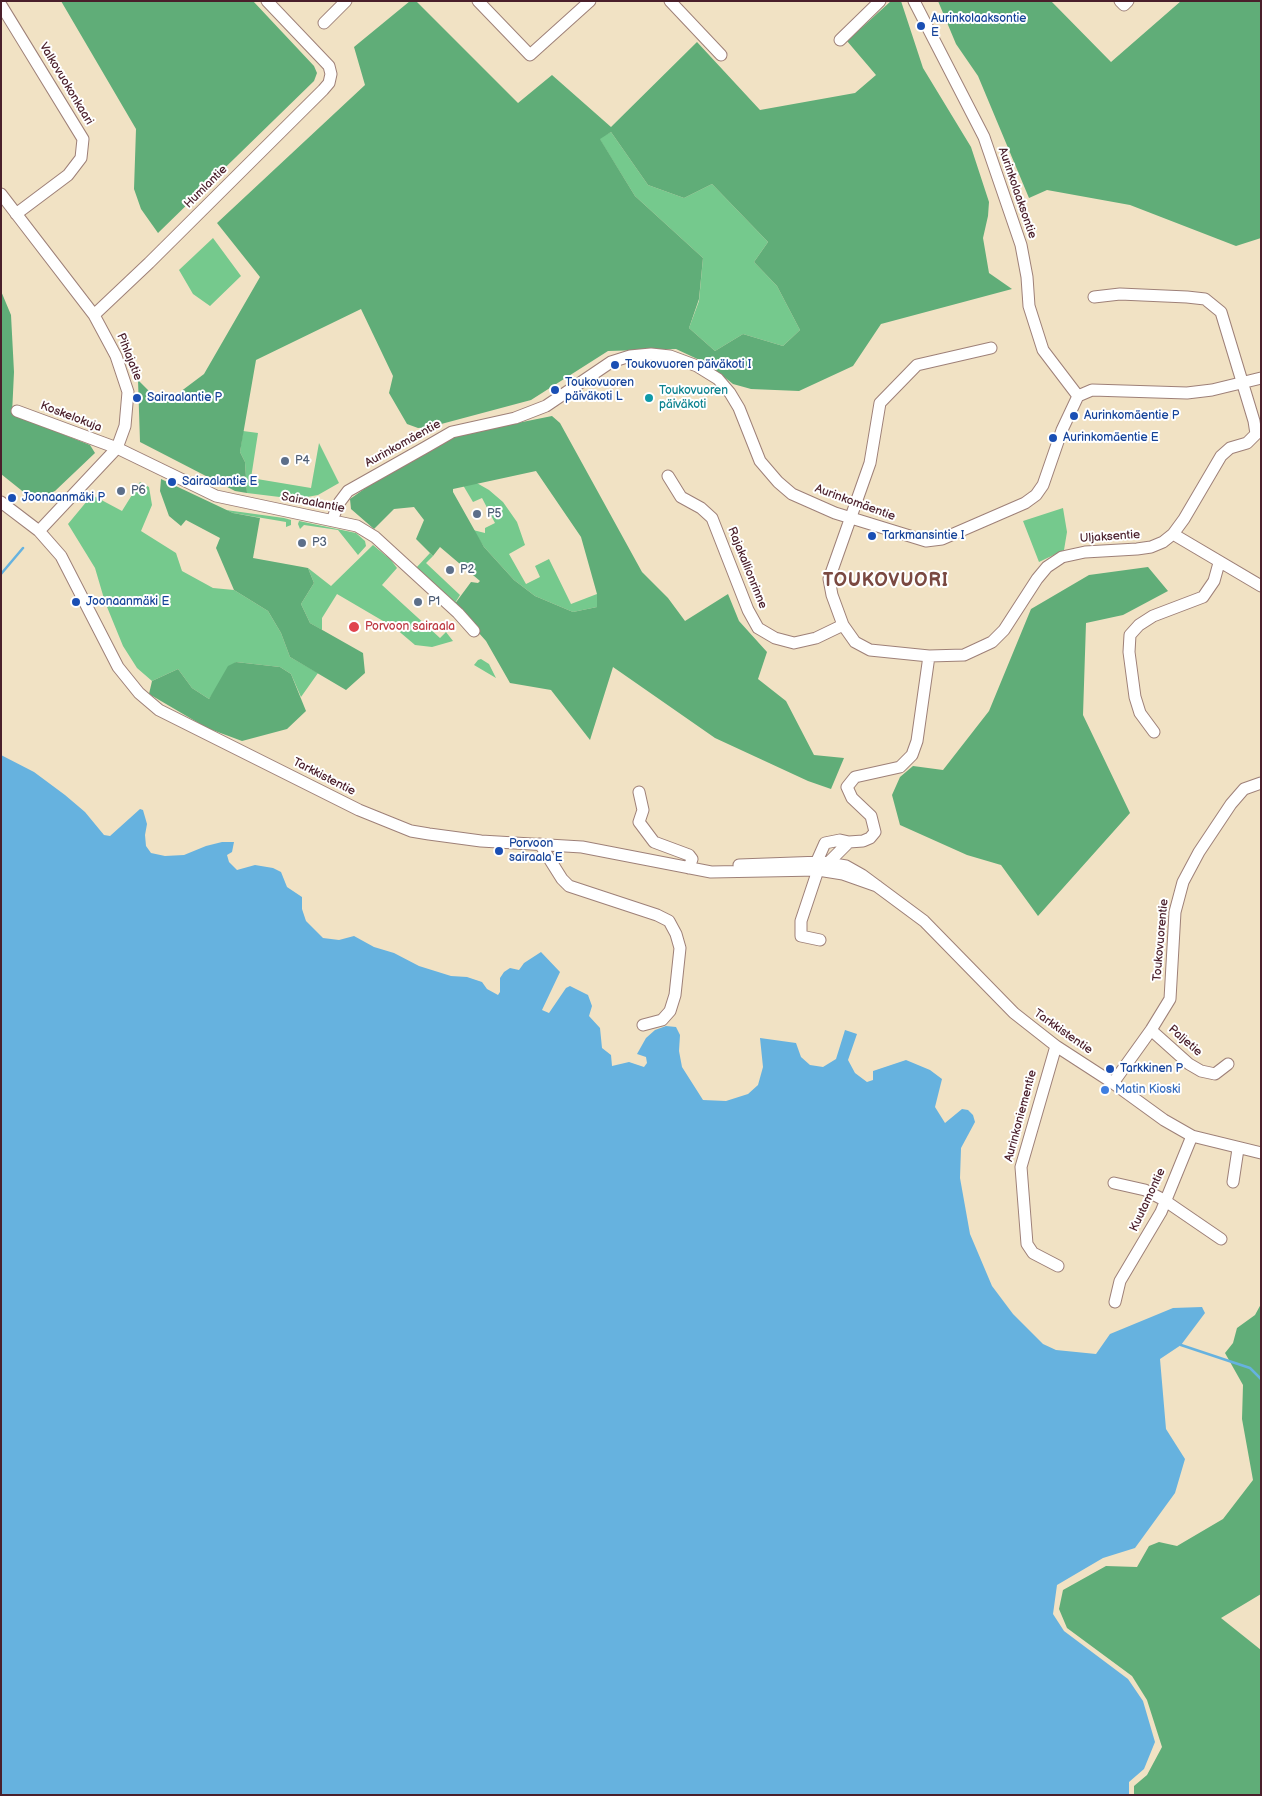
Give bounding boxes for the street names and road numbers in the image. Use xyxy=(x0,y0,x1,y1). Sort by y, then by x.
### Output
street label: Valkovuokonkaari xyxy=(36,40,96,128)
street label: Aurinkolaaksontie xyxy=(995,146,1039,240)
street label: Humlantie xyxy=(181,162,231,212)
street label: Pihlajatie xyxy=(113,331,145,383)
street label: Koskelokuja xyxy=(38,399,104,435)
street label: Aurinkomäentie xyxy=(363,417,443,471)
street label: Aurinkomäentie xyxy=(813,482,897,524)
street label: Sairaalantie xyxy=(280,490,346,516)
street label: Rajakallionrinne xyxy=(724,525,770,611)
street label: Uljaksentie xyxy=(1079,528,1141,546)
street label: Tarkkistentie xyxy=(290,755,358,799)
street label: Toukovuorentie xyxy=(1150,898,1172,982)
street label: Tarkkistentie xyxy=(1031,1006,1095,1058)
street label: Paljetie xyxy=(1165,1022,1205,1060)
street label: Aurinkoniementie xyxy=(1002,1069,1040,1163)
street label: Kuutamontie xyxy=(1127,1166,1169,1234)

